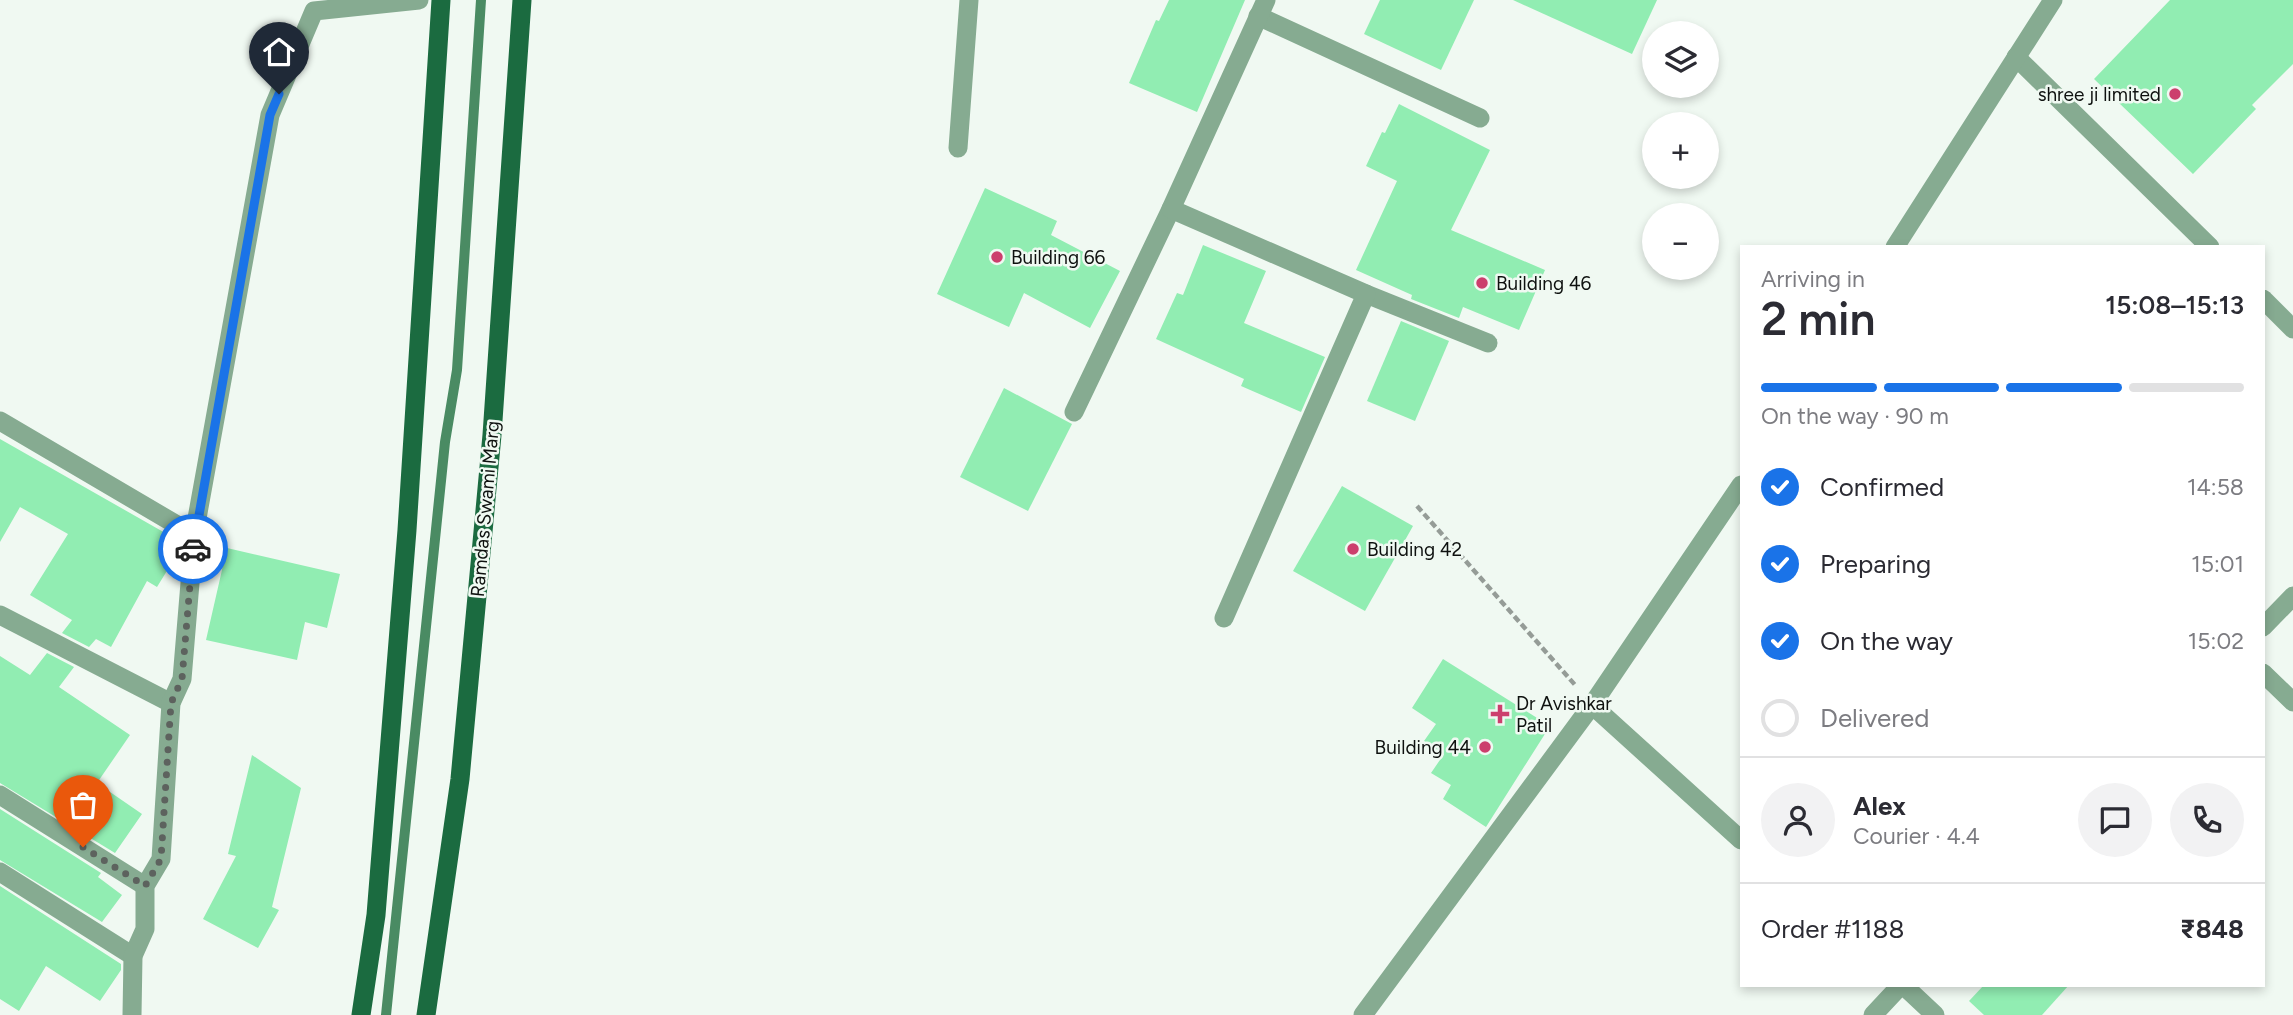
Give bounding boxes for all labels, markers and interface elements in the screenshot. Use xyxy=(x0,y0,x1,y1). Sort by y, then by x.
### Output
map controls xyxy=(1642,21,1719,280)
button: layers xyxy=(1642,21,1719,98)
pin xyxy=(249,22,309,94)
icon: home xyxy=(260,33,298,71)
place label: shree ji limited xyxy=(2038,83,2161,106)
marker: shree ji limited xyxy=(2167,86,2183,102)
button: + xyxy=(1642,112,1719,189)
button: − xyxy=(1642,203,1719,280)
place label: Building 66 xyxy=(1011,246,1106,269)
marker: Building 66 xyxy=(989,249,1005,265)
text: Arriving in xyxy=(1761,265,1865,293)
place label: Building 46 xyxy=(1496,272,1592,295)
marker: Building 46 xyxy=(1474,275,1490,291)
text: 15:08–15:13 xyxy=(2105,289,2244,321)
text: 2 min xyxy=(1761,291,1876,347)
text: On the way · 90 m xyxy=(1761,402,1949,430)
street label: Ramdas Swami Marg xyxy=(466,420,504,598)
icon: check xyxy=(1761,468,1799,506)
text: Confirmed xyxy=(1820,471,1944,503)
text: 14:58 xyxy=(2187,473,2244,501)
courier xyxy=(158,514,228,584)
icon: car xyxy=(174,530,212,568)
place label: Building 42 xyxy=(1367,538,1462,561)
marker: Building 42 xyxy=(1345,541,1361,557)
icon: check xyxy=(1761,545,1799,583)
text: Preparing xyxy=(1820,548,1931,580)
text: 15:01 xyxy=(2191,550,2244,578)
icon: check xyxy=(1761,622,1799,660)
text: On the way xyxy=(1820,625,1953,657)
text: 15:02 xyxy=(2188,627,2244,655)
place label: Dr Avishkar Patil xyxy=(1516,692,1612,737)
text: Delivered xyxy=(1820,702,1929,734)
marker: Dr Avishkar Patil xyxy=(1490,704,1510,724)
place label: Building 44 xyxy=(1375,736,1471,759)
marker: Building 44 xyxy=(1477,739,1493,755)
pin xyxy=(53,775,113,847)
button: person xyxy=(1761,783,1835,857)
button: chat xyxy=(2078,783,2152,857)
button: phone xyxy=(2170,783,2244,857)
icon: bag xyxy=(64,786,102,824)
text: Alex xyxy=(1853,790,1906,822)
text: Courier · 4.4 xyxy=(1853,822,1980,850)
text: Order #1188 xyxy=(1761,913,1904,945)
text: ₹848 xyxy=(2180,913,2244,945)

